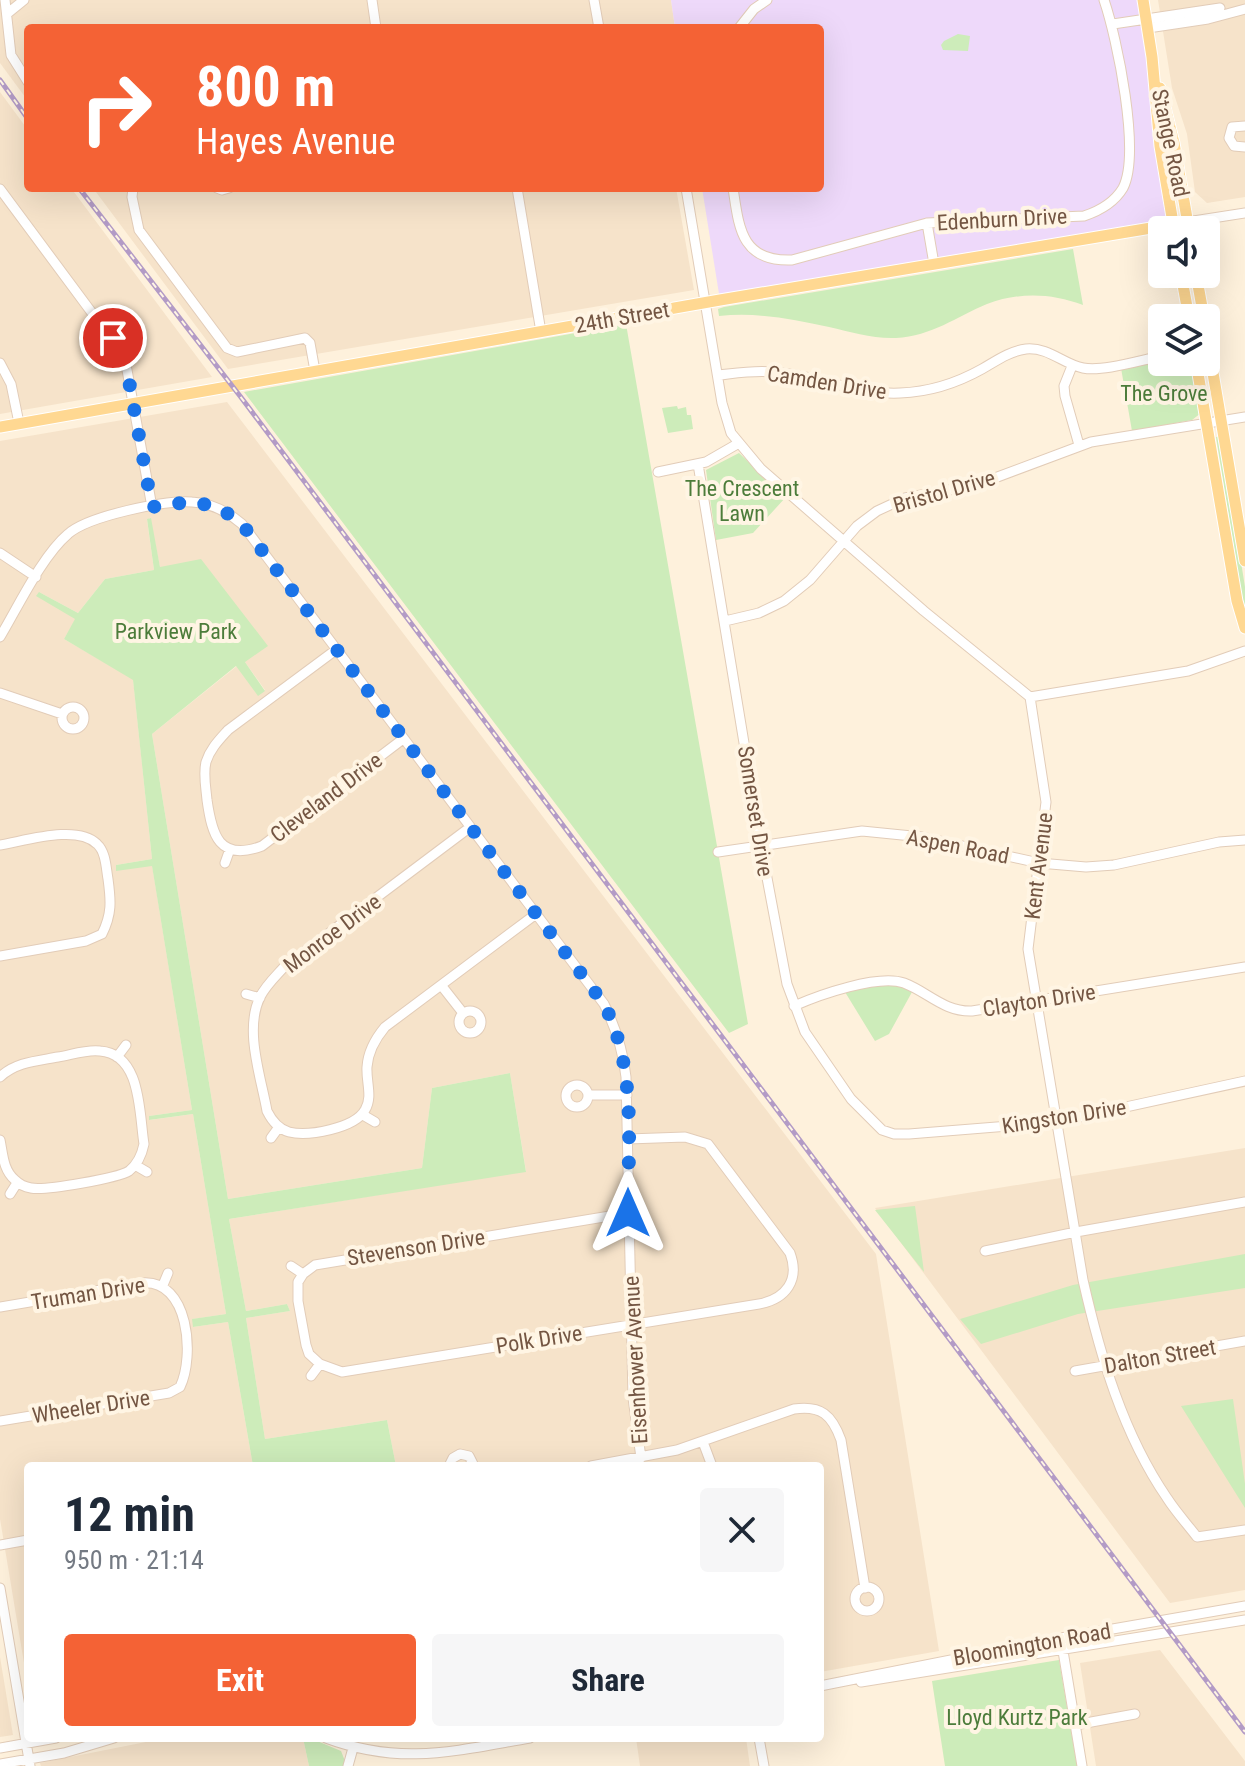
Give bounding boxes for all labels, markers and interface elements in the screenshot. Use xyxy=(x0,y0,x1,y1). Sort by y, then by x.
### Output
text: 800 m xyxy=(196,54,335,120)
icon: right xyxy=(64,56,168,160)
street label: Stange Road xyxy=(1147,87,1194,199)
text: Hayes Avenue xyxy=(196,121,395,163)
street label: Edenburn Drive xyxy=(936,204,1068,235)
map controls xyxy=(1148,216,1220,376)
button: sound xyxy=(1148,216,1220,288)
street label: 24th Street xyxy=(573,297,671,338)
pin xyxy=(79,304,147,372)
button: layers xyxy=(1148,304,1220,376)
icon: arrive xyxy=(91,316,135,360)
street label: Camden Drive xyxy=(766,361,888,404)
park label: The Grove xyxy=(1120,381,1208,406)
street label: Bristol Drive xyxy=(890,465,998,518)
park label: The Crescent Lawn xyxy=(685,476,799,526)
park label: Parkview Park xyxy=(115,619,237,644)
street label: Somerset Drive xyxy=(733,744,778,878)
street label: Cleveland Drive xyxy=(266,747,387,848)
street label: Kent Avenue xyxy=(1020,811,1057,921)
street label: Aspen Road xyxy=(905,824,1011,869)
street label: Monroe Drive xyxy=(279,889,386,978)
street label: Clayton Drive xyxy=(981,979,1097,1022)
street label: Kingston Drive xyxy=(1000,1094,1128,1139)
position arrow xyxy=(586,1171,670,1255)
street label: Stevenson Drive xyxy=(345,1224,487,1271)
street label: Truman Drive xyxy=(29,1272,147,1315)
street label: Eisenhower Avenue xyxy=(619,1275,652,1445)
street label: Polk Drive xyxy=(494,1320,584,1359)
street label: Dalton Street xyxy=(1102,1334,1218,1379)
street label: Wheeler Drive xyxy=(30,1385,152,1428)
text: 12 min xyxy=(64,1486,195,1543)
button: close xyxy=(700,1488,784,1572)
text: 950 m · 21:14 xyxy=(64,1545,204,1575)
street label: Bloomington Road xyxy=(951,1618,1113,1671)
button: Exit xyxy=(64,1634,416,1726)
button: Share xyxy=(432,1634,784,1726)
park label: Lloyd Kurtz Park xyxy=(946,1705,1088,1730)

